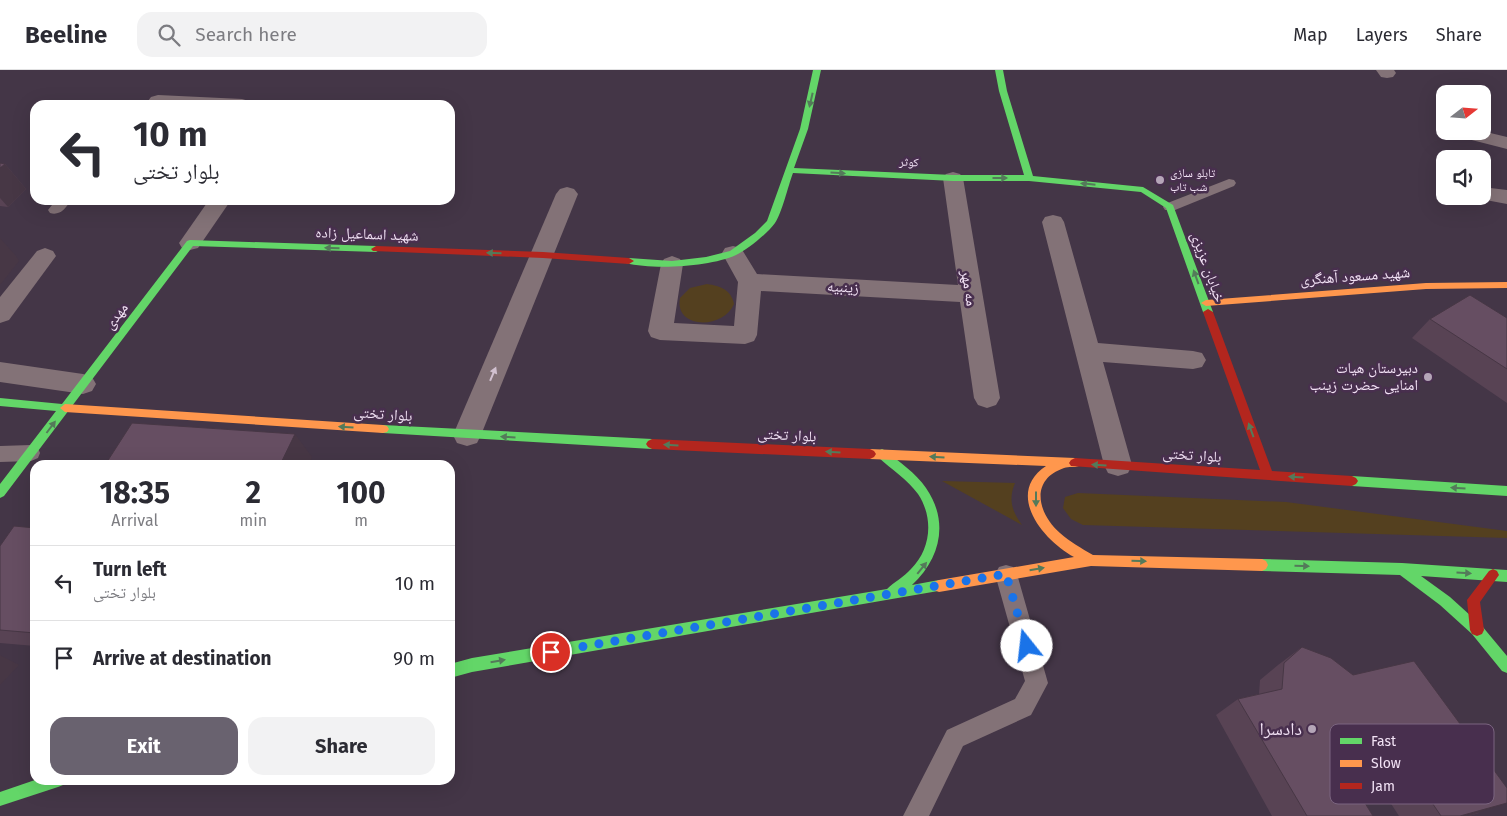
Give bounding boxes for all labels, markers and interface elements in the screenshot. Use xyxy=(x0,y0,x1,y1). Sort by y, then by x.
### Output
search box xyxy=(137,12,487,57)
text: Beeline xyxy=(25,21,107,49)
icon: search xyxy=(155,21,183,49)
text: Search here xyxy=(195,23,297,46)
text: Map xyxy=(1293,24,1328,46)
text: Layers xyxy=(1356,24,1408,46)
text: Share xyxy=(1436,24,1482,46)
north arrow xyxy=(1436,85,1491,140)
map controls xyxy=(1436,85,1491,205)
one-way arrow xyxy=(807,92,815,107)
text: 10 m xyxy=(133,113,208,155)
icon: left xyxy=(50,120,115,185)
button: sound xyxy=(1436,150,1491,205)
street label: کوثر xyxy=(898,154,919,170)
text: بلوار تختی xyxy=(133,158,220,185)
place label: تابلو سازی شب تاب xyxy=(1170,166,1216,194)
one-way arrow xyxy=(830,169,846,177)
one-way arrow xyxy=(992,174,1008,182)
marker: تابلو سازی شب تاب xyxy=(1154,174,1166,186)
one-way arrow xyxy=(1079,180,1095,188)
street label: شهید اسماعیل زاده xyxy=(315,223,419,246)
street label: خیابان عزیزی xyxy=(1186,229,1229,305)
one-way arrow xyxy=(323,244,339,252)
one-way arrow xyxy=(486,249,502,257)
street label: شهید مسعود آهنگری xyxy=(1299,263,1411,290)
street label: مه مهر xyxy=(957,268,981,307)
one-way arrow xyxy=(1192,269,1200,284)
street label: زینبیه xyxy=(827,277,860,297)
street label: مهدی xyxy=(100,299,133,334)
place label: دبیرستان هیات امنایی حضرت زینب xyxy=(1310,359,1418,395)
one-way arrow xyxy=(489,367,497,381)
marker: دبیرستان هیات امنایی حضرت زینب xyxy=(1422,371,1434,383)
street label: بلوار تختی xyxy=(353,403,413,426)
one-way arrow xyxy=(46,420,56,434)
one-way arrow xyxy=(1247,422,1254,437)
one-way arrow xyxy=(338,423,354,431)
street label: بلوار تختی xyxy=(757,424,817,447)
one-way arrow xyxy=(500,433,516,441)
one-way arrow xyxy=(663,440,679,448)
street label: بلوار تختی xyxy=(1162,444,1222,467)
one-way arrow xyxy=(825,448,841,456)
one-way arrow xyxy=(929,453,945,461)
one-way arrow xyxy=(1091,460,1107,468)
one-way arrow xyxy=(1288,473,1304,481)
text: 18:35 xyxy=(99,475,170,511)
text: 2 xyxy=(246,475,261,511)
text: 100 xyxy=(337,475,386,511)
one-way arrow xyxy=(1450,484,1466,492)
one-way arrow xyxy=(1032,491,1040,507)
text: Arrival xyxy=(111,511,158,530)
text: min xyxy=(240,511,267,530)
text: m xyxy=(354,511,368,530)
text: Turn left xyxy=(93,558,167,581)
one-way arrow xyxy=(1132,558,1148,566)
one-way arrow xyxy=(917,561,927,574)
one-way arrow xyxy=(1294,563,1310,571)
one-way arrow xyxy=(1030,564,1046,572)
icon: left xyxy=(50,569,78,597)
one-way arrow xyxy=(1456,570,1472,578)
text: 10 m xyxy=(395,572,435,595)
text: بلوار تختی xyxy=(93,583,156,602)
position arrow xyxy=(1000,619,1052,671)
pin xyxy=(530,631,572,673)
icon: arrive xyxy=(537,638,565,666)
icon: arrive xyxy=(50,644,78,672)
text: Arrive at destination xyxy=(93,647,272,670)
text: 90 m xyxy=(393,647,435,670)
one-way arrow xyxy=(490,657,506,665)
button: Exit xyxy=(50,717,238,775)
button: Share xyxy=(248,717,435,775)
place label: دادسرا xyxy=(1259,718,1302,740)
marker: دادسرا xyxy=(1306,723,1318,735)
legend xyxy=(1330,724,1494,804)
text: Fast xyxy=(1371,733,1397,750)
text: Slow xyxy=(1371,755,1401,772)
text: Jam xyxy=(1371,778,1395,795)

